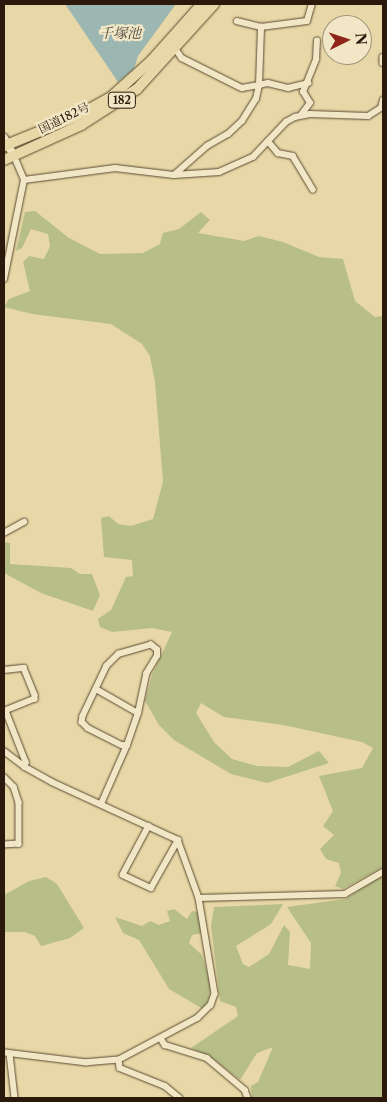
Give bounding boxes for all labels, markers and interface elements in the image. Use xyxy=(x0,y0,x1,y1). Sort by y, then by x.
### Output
north arrow xyxy=(322,15,372,65)
water label: 千塚池 xyxy=(99,25,141,41)
text: N xyxy=(352,32,370,46)
road number: 182 xyxy=(107,92,137,108)
street label: 国道182号 xyxy=(36,99,92,137)

